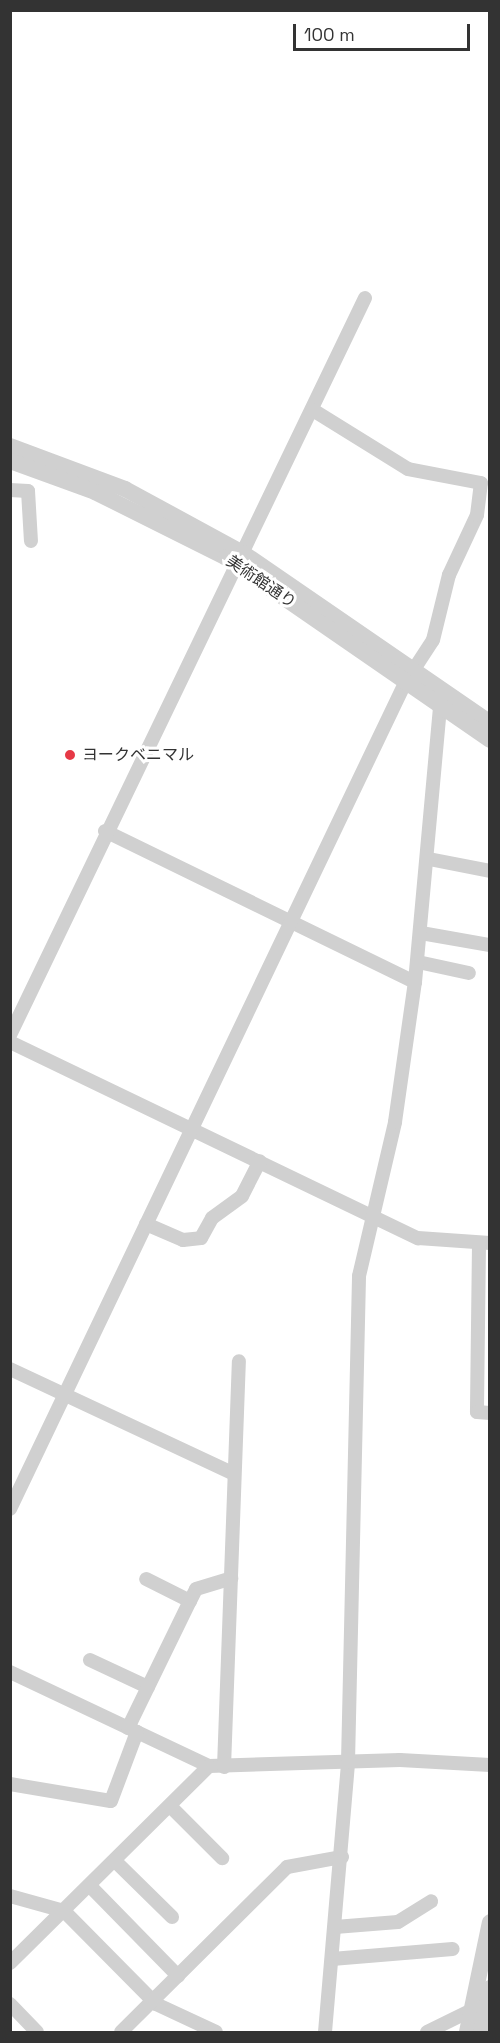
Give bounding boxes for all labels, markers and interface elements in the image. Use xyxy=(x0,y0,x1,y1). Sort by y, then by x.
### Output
scale bar xyxy=(296,12,473,50)
text: 100 m xyxy=(304,23,355,46)
street label: 美術館通り xyxy=(222,552,300,612)
place label: ヨークベニマル xyxy=(82,745,194,765)
marker: ヨークベニマル xyxy=(63,748,77,762)

